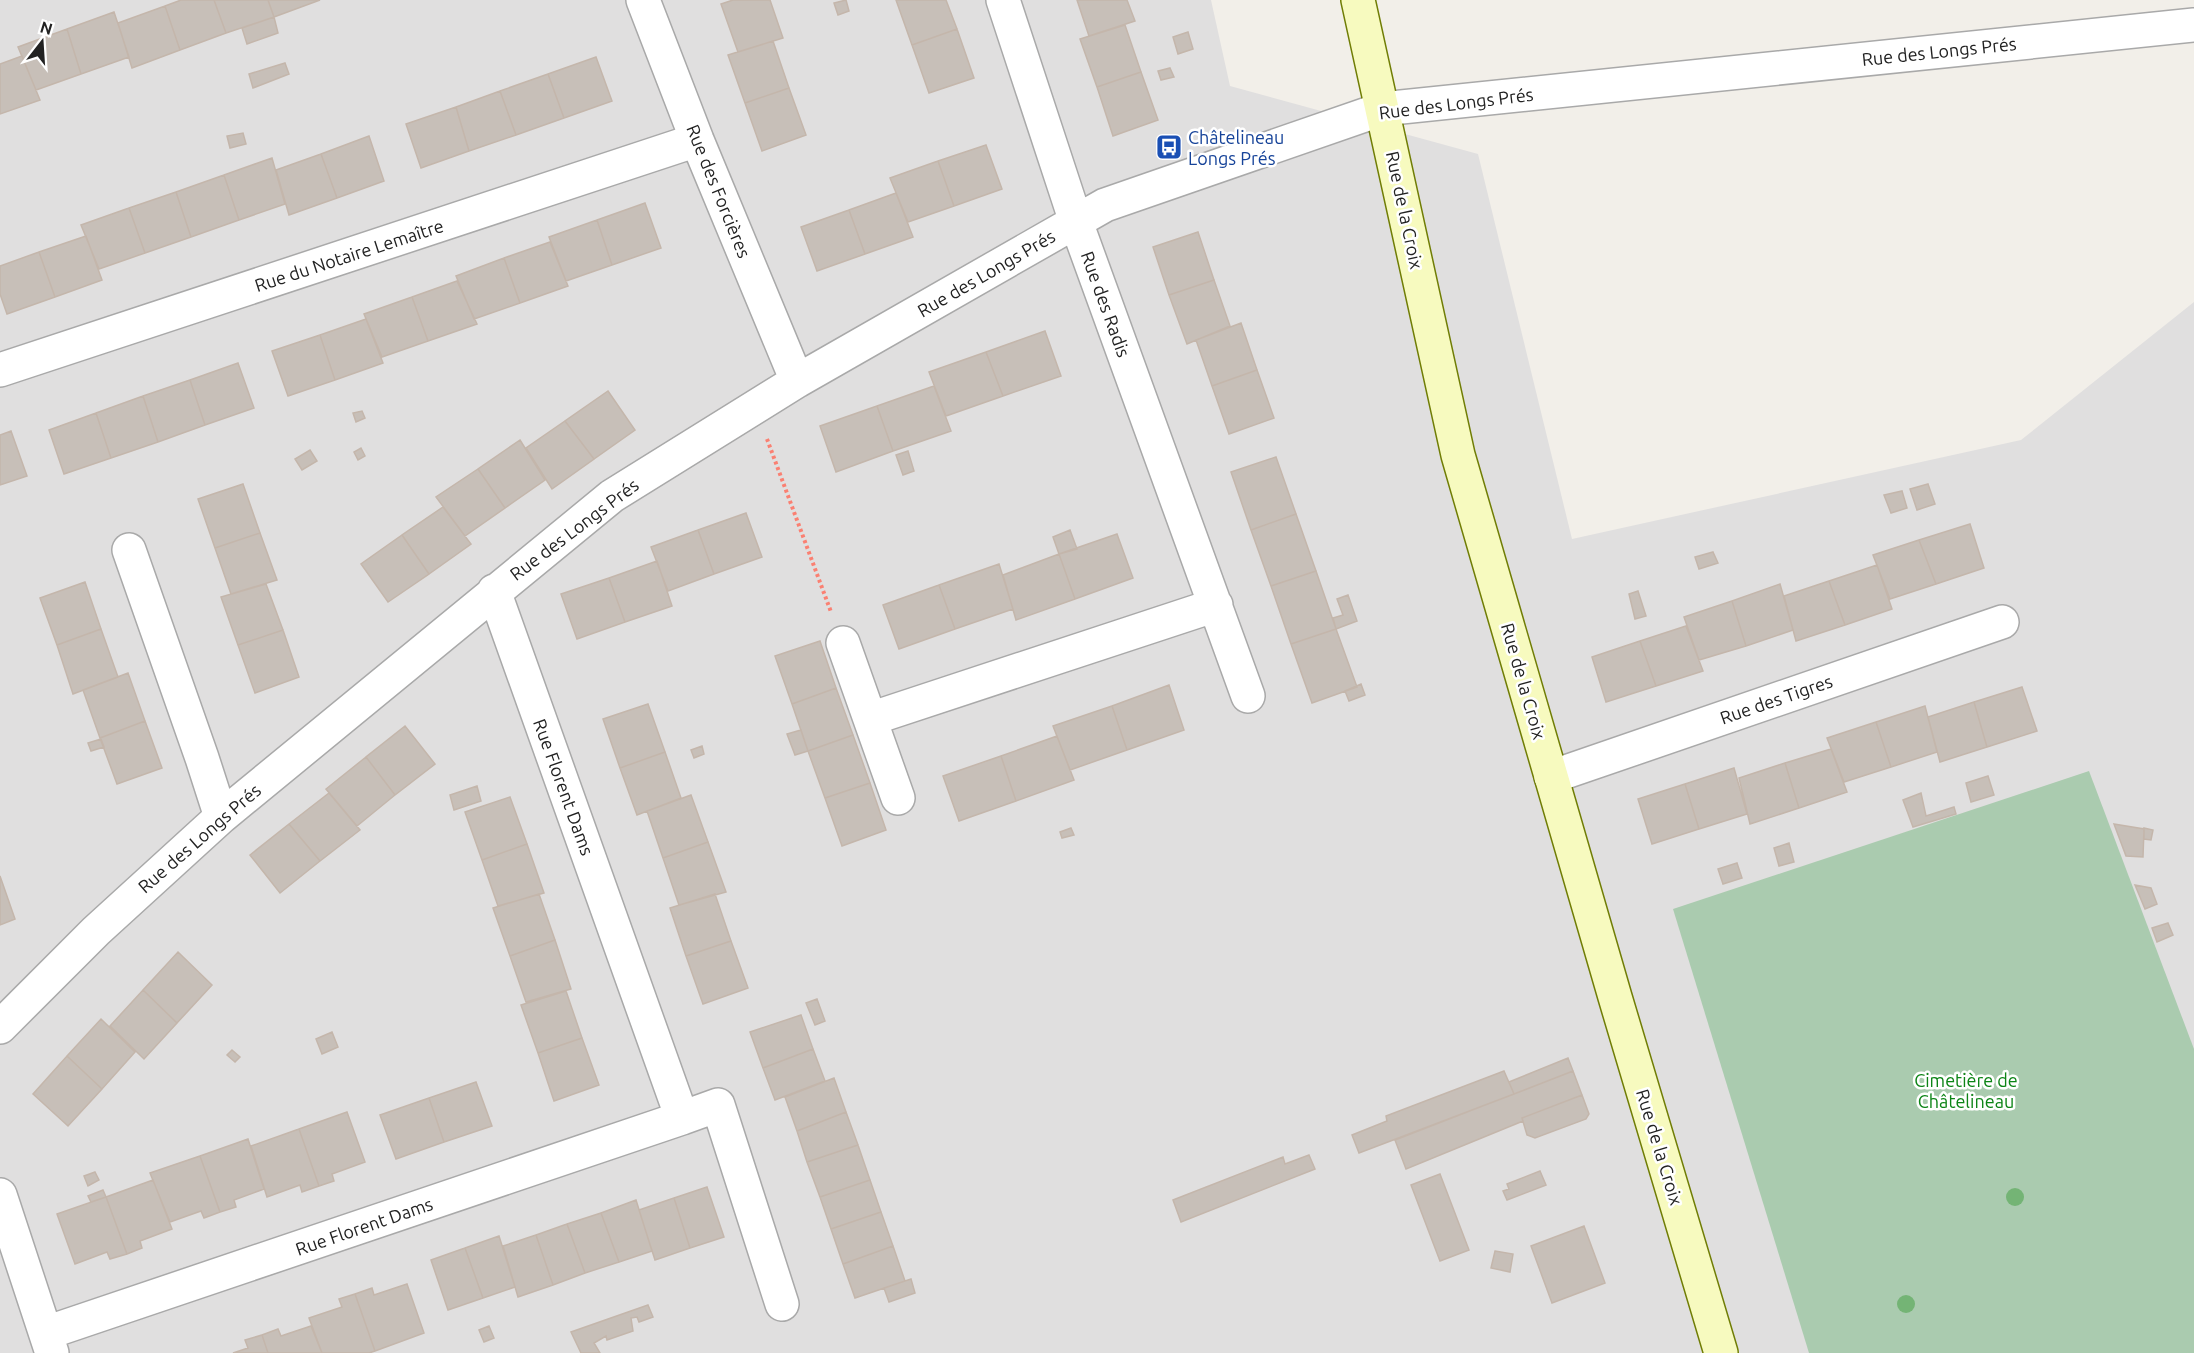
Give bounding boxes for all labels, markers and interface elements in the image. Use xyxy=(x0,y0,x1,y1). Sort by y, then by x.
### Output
north arrow xyxy=(12,12,72,72)
text: N xyxy=(38,17,55,38)
street label: Rue des Longs Prés xyxy=(1861,33,2018,69)
street label: Rue des Longs Prés xyxy=(1378,84,1535,122)
street label: Rue des Forcières xyxy=(683,121,755,261)
place label: Châtelineau Longs Prés xyxy=(1188,127,1284,168)
bus stop icon: Châtelineau Longs Prés xyxy=(1154,132,1184,162)
street label: Rue de la Croix xyxy=(1383,149,1427,271)
street label: Rue du Notaire Lemaître xyxy=(252,215,446,295)
street label: Rue des Longs Prés xyxy=(914,225,1058,321)
street label: Rue des Radis xyxy=(1078,248,1134,360)
street label: Rue des Longs Prés xyxy=(506,474,642,584)
street label: Rue de la Croix xyxy=(1498,621,1550,741)
street label: Rue des Tigres xyxy=(1717,670,1835,728)
street label: Rue Florent Dams xyxy=(530,716,598,858)
street label: Rue des Longs Prés xyxy=(134,779,264,897)
park label: Cimetière de Châtelineau xyxy=(1914,1070,2018,1111)
street label: Rue de la Croix xyxy=(1633,1087,1687,1207)
street label: Rue Florent Dams xyxy=(293,1193,435,1259)

